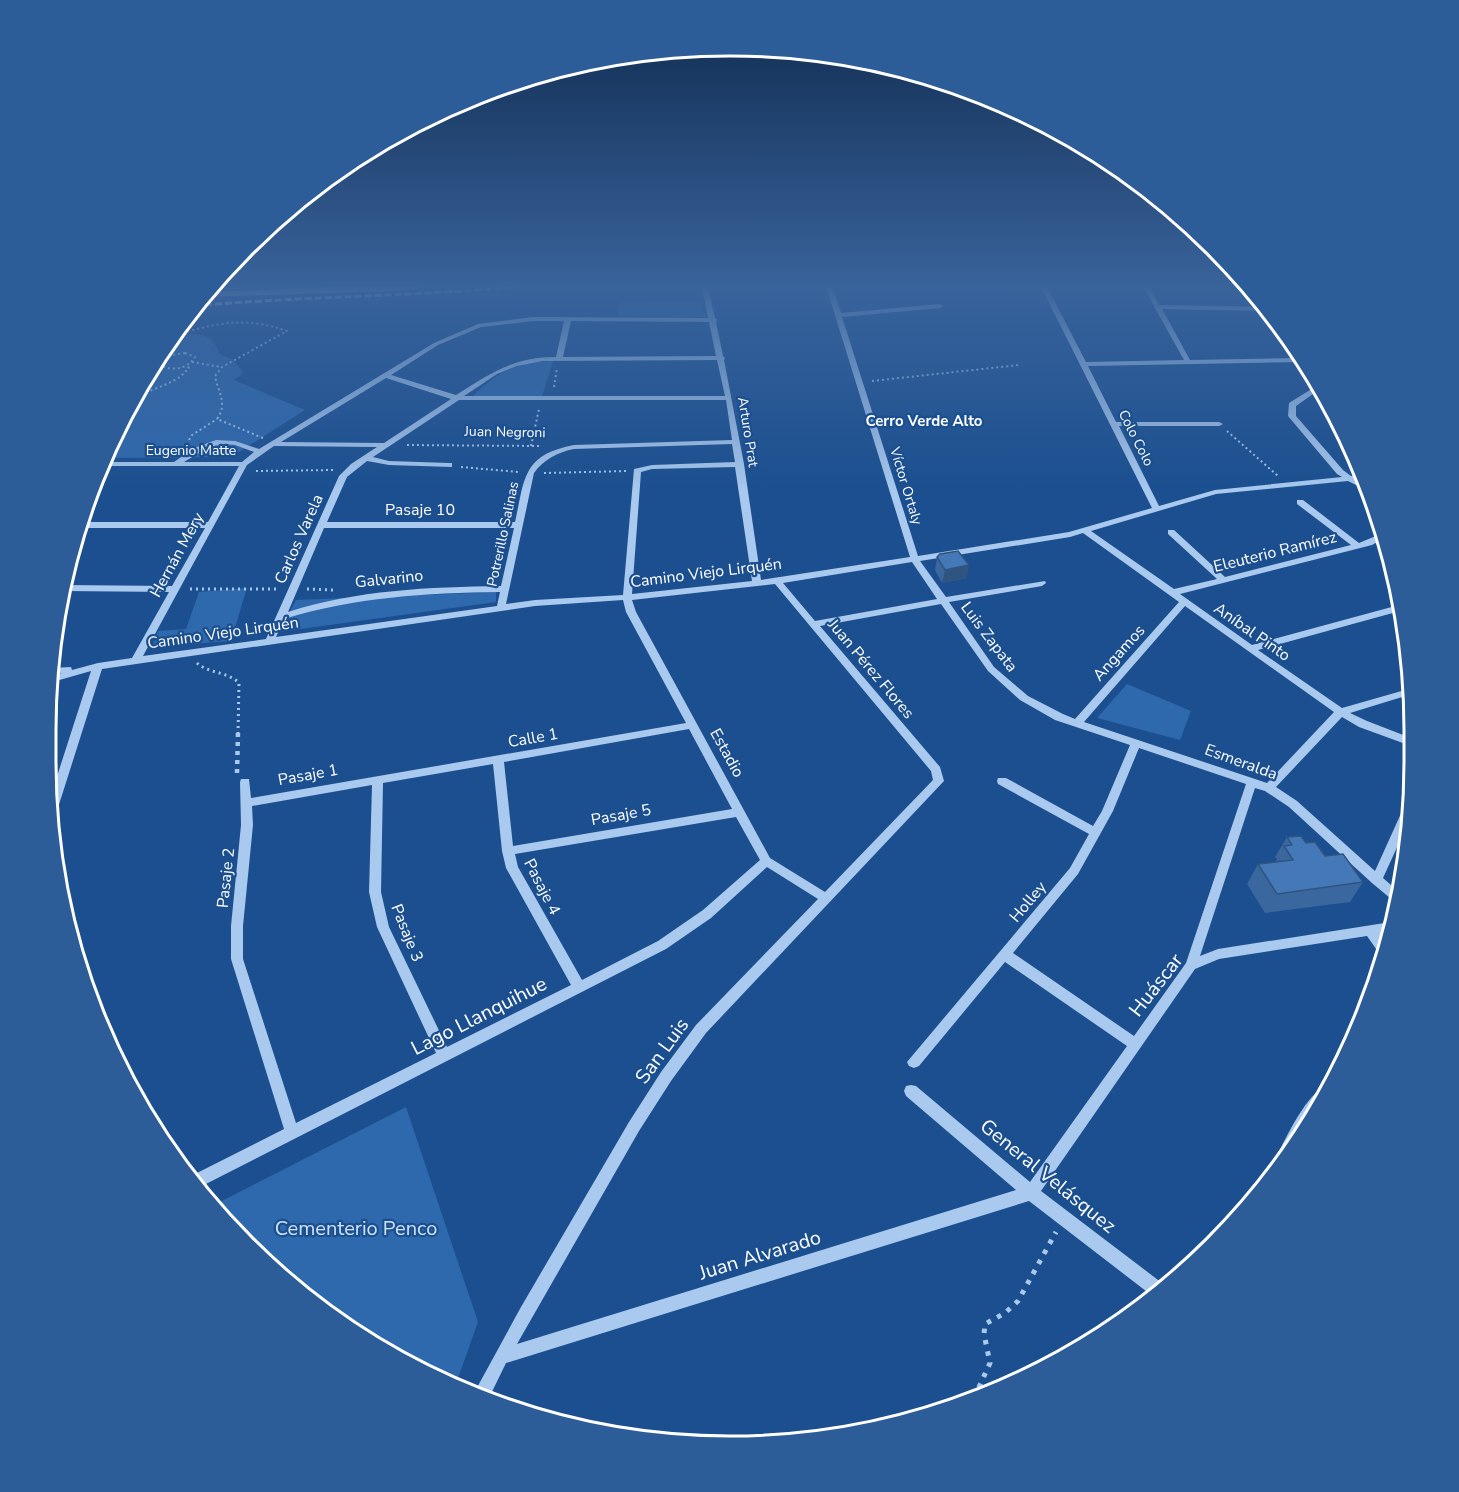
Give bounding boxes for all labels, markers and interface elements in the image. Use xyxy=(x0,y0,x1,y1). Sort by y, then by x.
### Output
street label: Arturo Prat xyxy=(733,396,763,468)
street label: Colo Colo xyxy=(1114,407,1158,470)
district label: Cerro Verde Alto xyxy=(865,411,983,431)
street label: Juan Negroni xyxy=(463,422,546,442)
street label: Eugenio Matte xyxy=(146,441,236,460)
street label: Víctor Ortaly xyxy=(885,444,927,528)
street label: Potrerillo Salinas xyxy=(483,479,523,588)
street label: Carlos Varela xyxy=(269,491,329,587)
street label: Pasaje 10 xyxy=(385,499,455,521)
street label: Hernán Mery xyxy=(145,508,210,601)
street label: Eleuterio Ramírez xyxy=(1211,526,1339,578)
street label: Camino Viejo Lirquén xyxy=(629,553,783,593)
street label: Galvarino xyxy=(354,564,424,594)
street label: Luis Zapata xyxy=(955,597,1023,677)
street label: Aníbal Pinto xyxy=(1209,598,1295,667)
street label: Camino Viejo Lirquén xyxy=(146,611,300,655)
street label: Juan Pérez Flores xyxy=(822,614,919,724)
street label: Angamos xyxy=(1088,620,1150,686)
street label: Calle 1 xyxy=(506,723,560,753)
street label: Estadio xyxy=(705,725,749,782)
street label: Esmeralda xyxy=(1202,739,1280,785)
street label: Pasaje 1 xyxy=(276,759,340,791)
street label: Pasaje 5 xyxy=(589,799,653,831)
street label: Pasaje 2 xyxy=(212,847,240,909)
street label: Pasaje 4 xyxy=(518,855,566,919)
street label: Holley xyxy=(1004,876,1052,927)
street label: Pasaje 3 xyxy=(385,901,429,965)
street label: Huáscar xyxy=(1123,948,1189,1022)
street label: Lago Llanquihue xyxy=(407,970,551,1062)
street label: San Luis xyxy=(629,1013,695,1089)
street label: General Velásquez xyxy=(974,1113,1122,1239)
park label: Cementerio Penco xyxy=(275,1215,437,1242)
street label: Juan Alvarado xyxy=(695,1224,824,1287)

